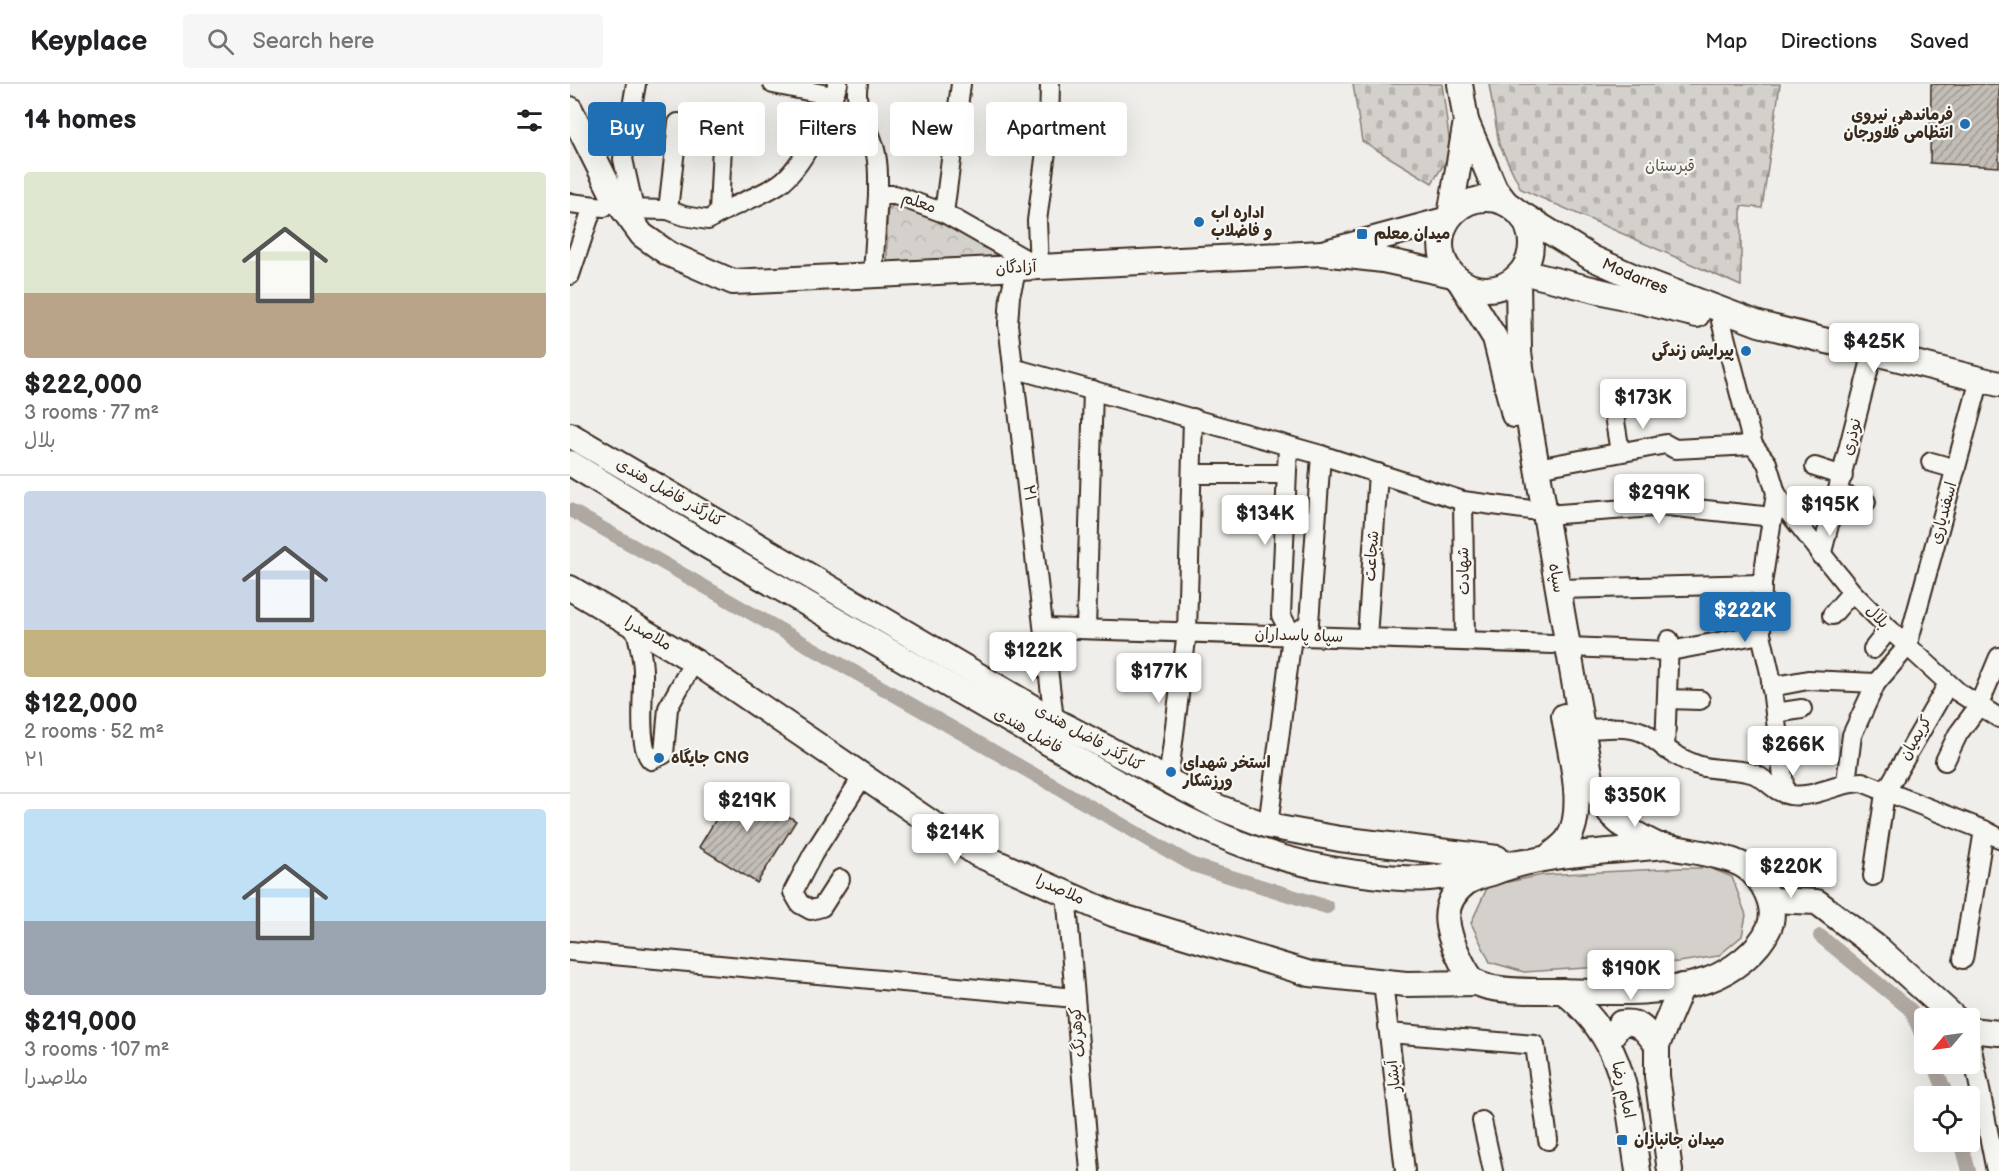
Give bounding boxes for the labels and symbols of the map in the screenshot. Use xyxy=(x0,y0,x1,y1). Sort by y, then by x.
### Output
place label: فرماندهی نیروی انتظامی فلاورجان xyxy=(1844,106,1953,143)
marker: فرماندهی نیروی انتظامی فلاورجان xyxy=(1958,117,1972,131)
park label: قبرستان xyxy=(1645,157,1695,176)
street label: معلم xyxy=(899,188,939,220)
place label: اداره اب و فاضلاب xyxy=(1211,204,1272,241)
marker: اداره اب و فاضلاب xyxy=(1192,215,1206,229)
place label: میدان معلم xyxy=(1374,225,1450,246)
marker: میدان معلم xyxy=(1355,227,1369,241)
street label: Modarres xyxy=(1599,254,1671,298)
street label: آزادگان xyxy=(995,256,1038,279)
pin: $425K xyxy=(1832,323,1916,374)
place label: پیرایش زندگی xyxy=(1652,341,1734,361)
marker: پیرایش زندگی xyxy=(1739,344,1753,358)
pin: $173K xyxy=(1601,379,1685,430)
street label: نوذری xyxy=(1838,416,1866,458)
street label: کنارگذر فاضل هندی xyxy=(613,454,728,532)
pin: $299K xyxy=(1617,474,1701,525)
street label: اسفندیاری xyxy=(1927,480,1961,546)
street label: ۲۱ xyxy=(1018,483,1040,503)
pin: $195K xyxy=(1788,486,1872,537)
pin: $134K xyxy=(1223,495,1307,546)
street label: شجاعت xyxy=(1361,530,1383,582)
street label: شهادت xyxy=(1454,547,1474,595)
street label: سپاه xyxy=(1544,562,1568,594)
pin: $222K xyxy=(1703,592,1787,643)
street label: بلال xyxy=(1861,601,1893,633)
street label: ملاصدرا xyxy=(621,613,675,655)
street label: سپاه پاسداران xyxy=(1254,625,1344,647)
pin: $122K xyxy=(991,632,1075,683)
pin: $177K xyxy=(1117,653,1201,704)
street label: کنارگذر فاضل هندی xyxy=(1031,699,1147,776)
street label: فاضل هندی xyxy=(990,704,1066,758)
street label: کریمیان xyxy=(1896,712,1936,764)
pin: $266K xyxy=(1751,726,1835,777)
place label: جایگاه CNG xyxy=(671,748,749,768)
marker: جایگاه CNG xyxy=(652,751,666,765)
place label: استخر شهدای ورزشکار xyxy=(1182,754,1271,791)
marker: استخر شهدای ورزشکار xyxy=(1164,765,1178,779)
pin: $350K xyxy=(1593,777,1677,828)
pin: $219K xyxy=(705,782,789,833)
pin: $214K xyxy=(913,814,997,865)
pin: $220K xyxy=(1749,848,1833,899)
street label: ملاصدرا xyxy=(1033,871,1087,909)
pin: $190K xyxy=(1589,950,1673,1001)
street label: کوهرنگ xyxy=(1065,1006,1090,1058)
north arrow xyxy=(1914,1008,1980,1074)
street label: آبشار xyxy=(1382,1058,1406,1095)
street label: امام رضا xyxy=(1605,1060,1639,1121)
place label: میدان جانبازان xyxy=(1634,1131,1724,1150)
marker: میدان جانبازان xyxy=(1615,1133,1629,1147)

